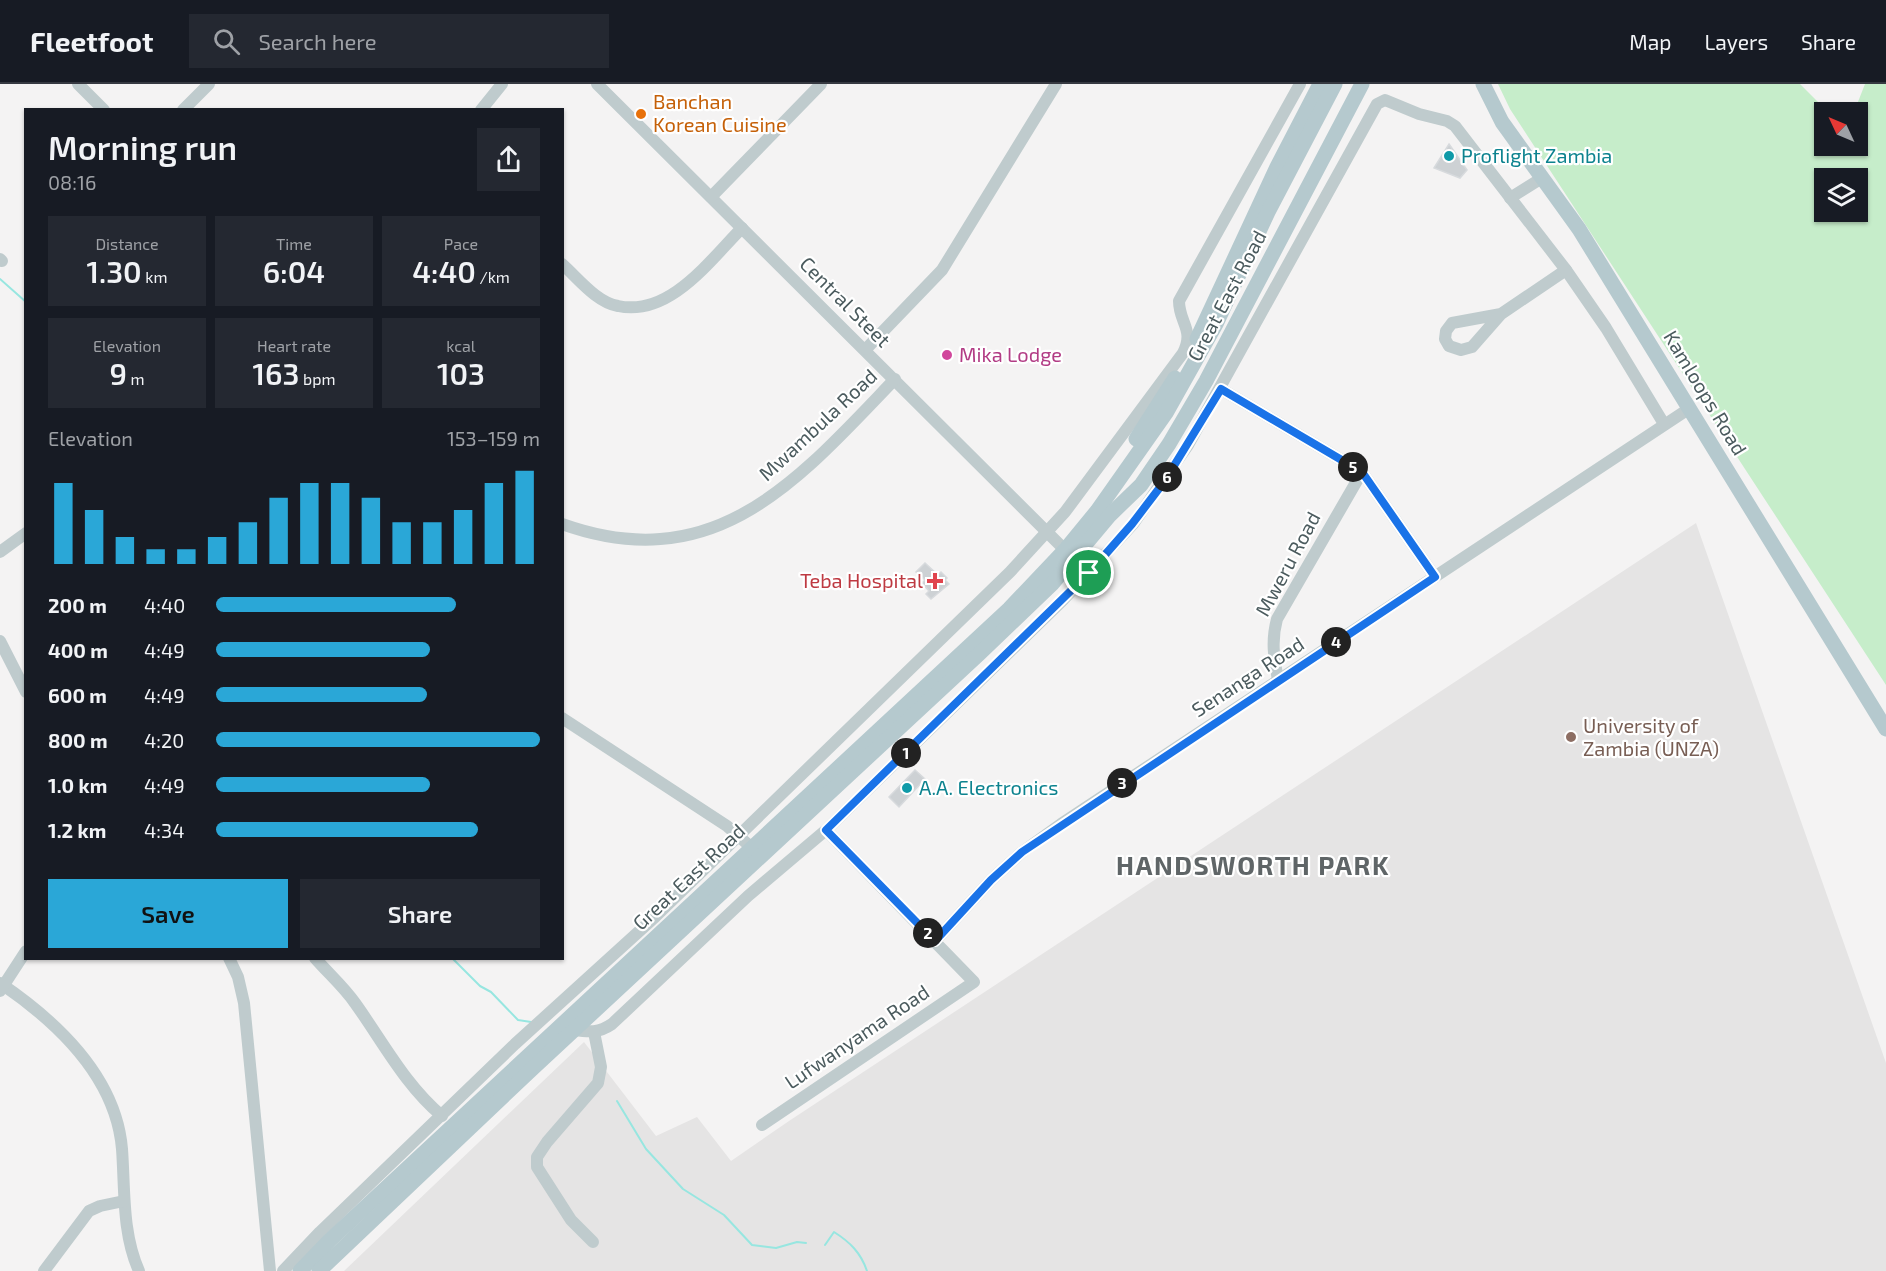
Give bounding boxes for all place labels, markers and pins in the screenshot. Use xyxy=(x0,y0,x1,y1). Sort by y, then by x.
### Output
place label: Banchan Korean Cuisine xyxy=(653,89,787,136)
marker: Banchan Korean Cuisine xyxy=(634,107,648,121)
place label: Proflight Zambia xyxy=(1461,143,1612,167)
marker: Proflight Zambia xyxy=(1442,149,1456,163)
place label: Mika Lodge xyxy=(959,342,1062,366)
marker: Mika Lodge xyxy=(940,348,954,362)
pin: 5 xyxy=(1338,452,1368,482)
pin: 6 xyxy=(1152,462,1182,492)
pin xyxy=(1063,547,1114,598)
place label: Teba Hospital xyxy=(800,568,923,592)
marker: Teba Hospital xyxy=(928,574,942,588)
pin: 4 xyxy=(1321,627,1351,657)
place label: University of Zambia (UNZA) xyxy=(1583,713,1719,760)
marker: University of Zambia (UNZA) xyxy=(1564,730,1578,744)
pin: 1 xyxy=(891,738,921,768)
pin: 3 xyxy=(1107,768,1137,798)
place label: A.A. Electronics xyxy=(919,775,1058,799)
marker: A.A. Electronics xyxy=(900,781,914,795)
pin: 2 xyxy=(913,918,943,948)

